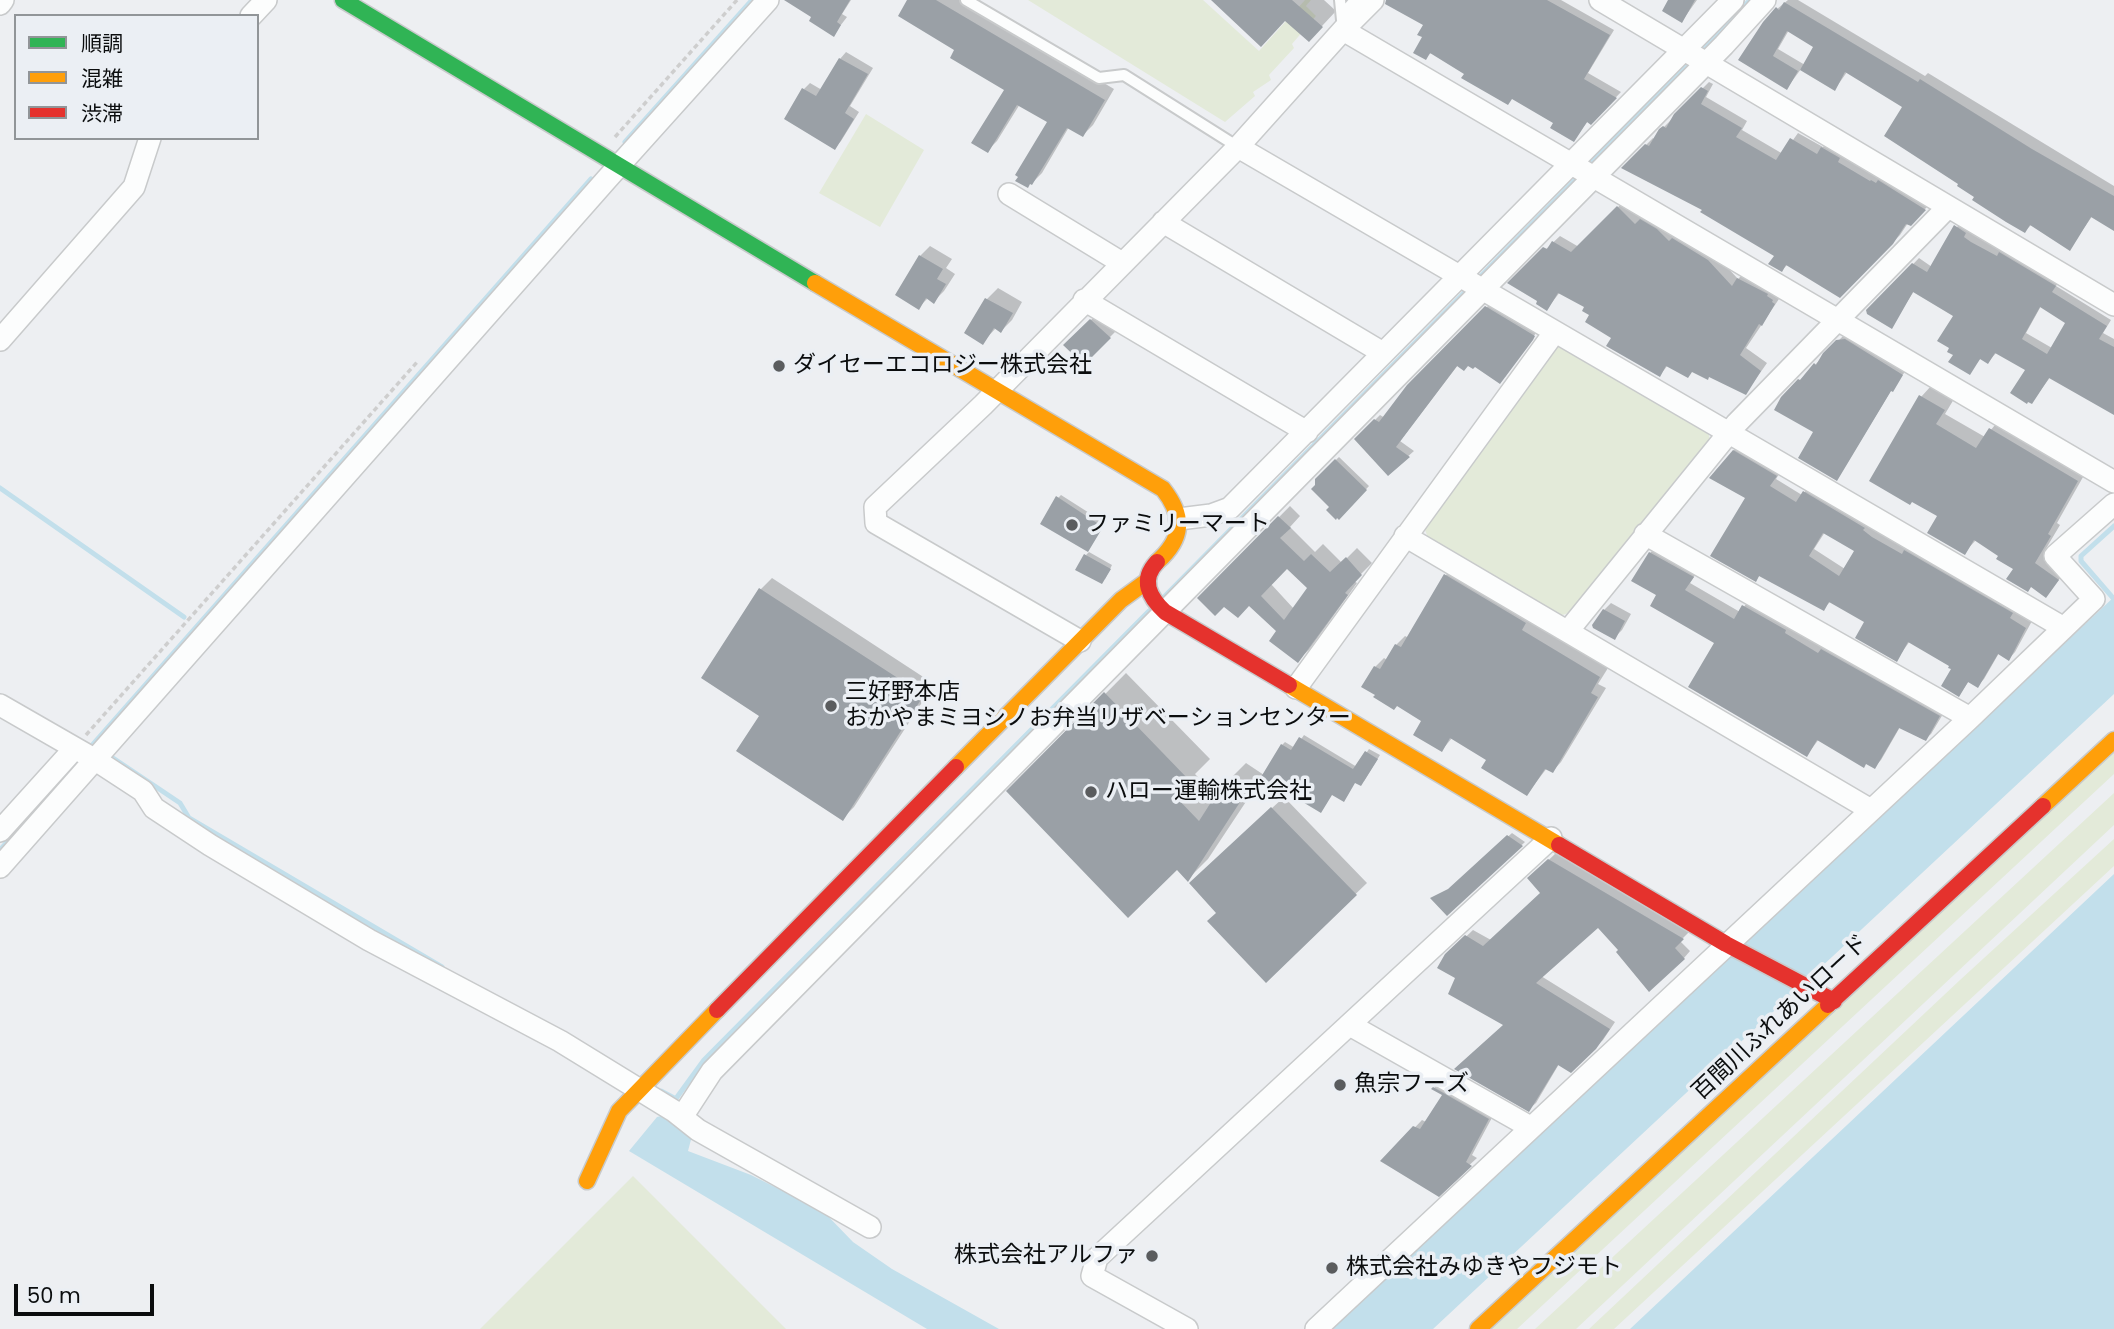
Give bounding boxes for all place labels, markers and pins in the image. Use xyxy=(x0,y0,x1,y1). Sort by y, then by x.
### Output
place label: ダイセーエコロジー株式会社 xyxy=(793,352,1092,380)
marker: ダイセーエコロジー株式会社 xyxy=(771,358,787,374)
place label: ファミリーマート xyxy=(1086,511,1270,539)
marker: ファミリーマート xyxy=(1064,517,1080,533)
place label: 三好野本店 おかやまミヨシノお弁当リザベーションセンター xyxy=(845,679,1351,733)
marker: 三好野本店 おかやまミヨシノお弁当リザベーションセンター xyxy=(823,698,839,714)
place label: ハロー運輸株式会社 xyxy=(1105,778,1312,806)
marker: ハロー運輸株式会社 xyxy=(1083,784,1099,800)
place label: 魚宗フーズ xyxy=(1354,1071,1469,1099)
marker: 魚宗フーズ xyxy=(1332,1077,1348,1093)
place label: 株式会社アルファ xyxy=(954,1242,1138,1270)
marker: 株式会社アルファ xyxy=(1144,1248,1160,1264)
place label: 株式会社みゆきやフジモト xyxy=(1346,1254,1622,1282)
marker: 株式会社みゆきやフジモト xyxy=(1324,1260,1340,1276)

